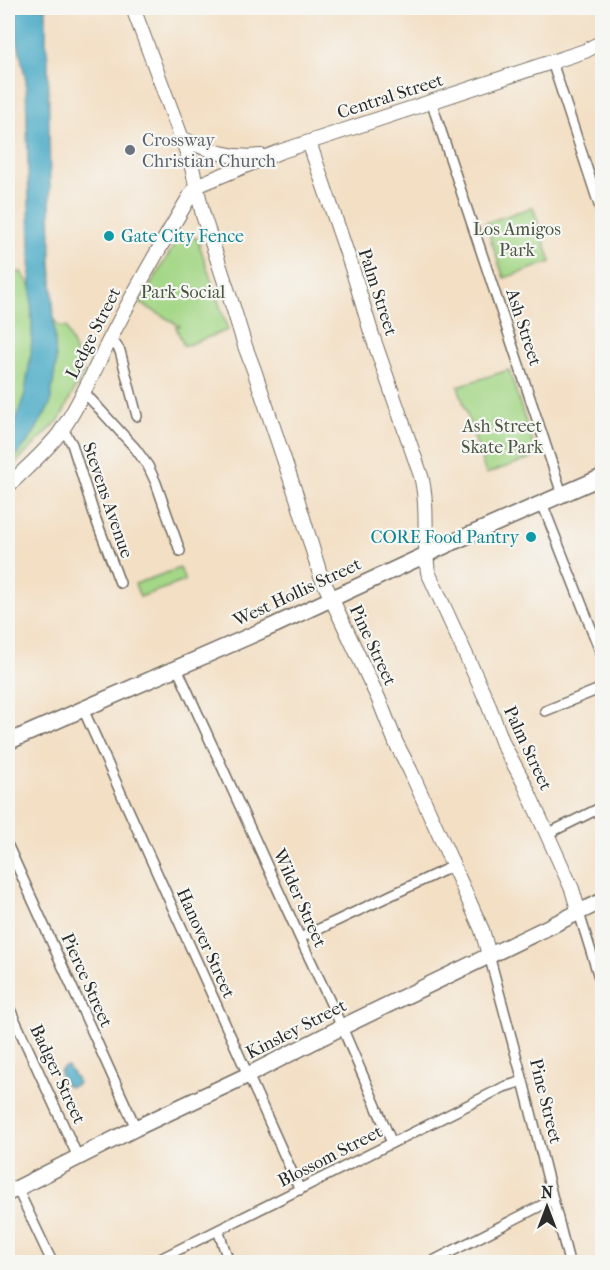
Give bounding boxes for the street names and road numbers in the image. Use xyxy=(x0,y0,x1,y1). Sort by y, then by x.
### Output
street label: Central Street xyxy=(335,69,446,123)
street label: Palm Street xyxy=(354,246,402,339)
street label: Ledge Street xyxy=(61,284,126,382)
street label: Ash Street xyxy=(501,285,546,369)
street label: Stevens Avenue xyxy=(78,440,137,561)
street label: West Hollis Street xyxy=(229,553,365,632)
street label: Pine Street xyxy=(345,601,401,689)
street label: Palm Street xyxy=(499,703,556,794)
street label: Wilder Street xyxy=(268,845,331,951)
street label: Hanover Street xyxy=(172,885,239,1002)
street label: Pierce Street xyxy=(56,930,117,1031)
street label: Kinsley Street xyxy=(243,995,350,1064)
street label: Badger Street xyxy=(25,1021,90,1128)
street label: Pine Street xyxy=(525,1056,566,1146)
street label: Blossom Street xyxy=(275,1121,386,1192)

